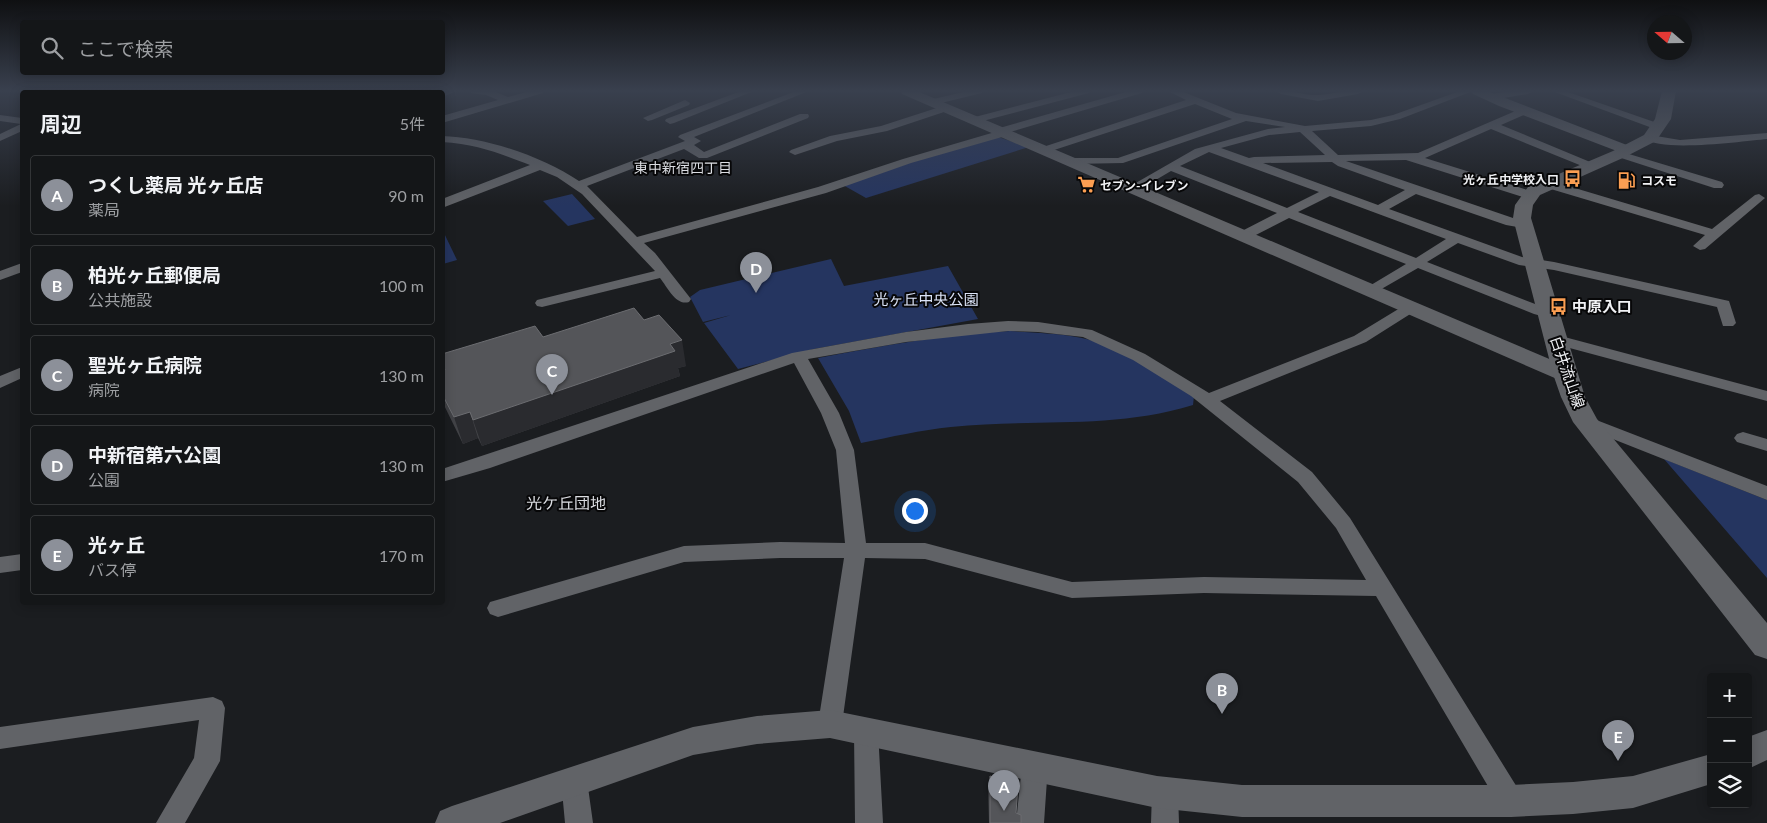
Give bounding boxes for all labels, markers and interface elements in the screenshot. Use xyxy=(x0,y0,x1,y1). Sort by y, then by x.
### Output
north arrow xyxy=(1647,15,1692,60)
search box xyxy=(20,20,445,75)
icon: search xyxy=(38,34,66,62)
text: ここで検索 xyxy=(78,37,173,60)
text: 周辺 xyxy=(40,111,82,136)
text: 5件 xyxy=(400,114,425,133)
district label: 東中新宿四丁目 xyxy=(634,159,732,176)
bus stop icon: 光ヶ丘中学校入口 xyxy=(1563,169,1583,189)
fuel station icon: コスモ xyxy=(1617,170,1637,190)
place label: 光ヶ丘中学校入口 xyxy=(1463,172,1559,187)
text: つくし薬局 光ヶ丘店 xyxy=(88,173,264,196)
place label: コスモ xyxy=(1641,173,1677,188)
supermarket icon: セブン-イレブン xyxy=(1076,175,1096,195)
place label: セブン-イレブン xyxy=(1100,178,1188,193)
text: A xyxy=(51,186,63,205)
text: 90 m xyxy=(388,186,424,205)
text: 薬局 xyxy=(88,200,120,219)
pin: D xyxy=(740,252,772,293)
text: 柏光ヶ丘郵便局 xyxy=(88,263,221,286)
text: B xyxy=(52,276,62,295)
text: 100 m xyxy=(379,276,424,295)
text: 公共施設 xyxy=(88,290,152,309)
park label: 光ヶ丘中央公園 xyxy=(873,290,979,308)
bus stop icon: 中原入口 xyxy=(1548,296,1568,316)
place label: 中原入口 xyxy=(1572,297,1632,315)
street label: 白井流山線 xyxy=(1547,334,1589,410)
text: 聖光ヶ丘病院 xyxy=(88,353,202,376)
pin: C xyxy=(536,354,568,395)
text: C xyxy=(52,366,62,385)
text: 130 m xyxy=(379,366,424,385)
text: 病院 xyxy=(88,380,120,399)
text: 中新宿第六公園 xyxy=(88,443,221,466)
text: D xyxy=(51,456,63,475)
text: 130 m xyxy=(379,456,424,475)
text: 公園 xyxy=(88,470,120,489)
district label: 光ケ丘団地 xyxy=(526,493,606,512)
your location xyxy=(902,498,928,524)
text: 光ヶ丘 xyxy=(88,533,145,556)
text: E xyxy=(52,546,62,565)
text: 170 m xyxy=(379,546,424,565)
text: バス停 xyxy=(88,560,136,579)
pin: B xyxy=(1206,673,1238,714)
map controls xyxy=(1707,673,1752,808)
button: + xyxy=(1707,673,1752,718)
button: − xyxy=(1707,718,1752,763)
pin: E xyxy=(1602,720,1634,761)
button: layers xyxy=(1707,763,1752,808)
pin: A xyxy=(988,770,1020,811)

